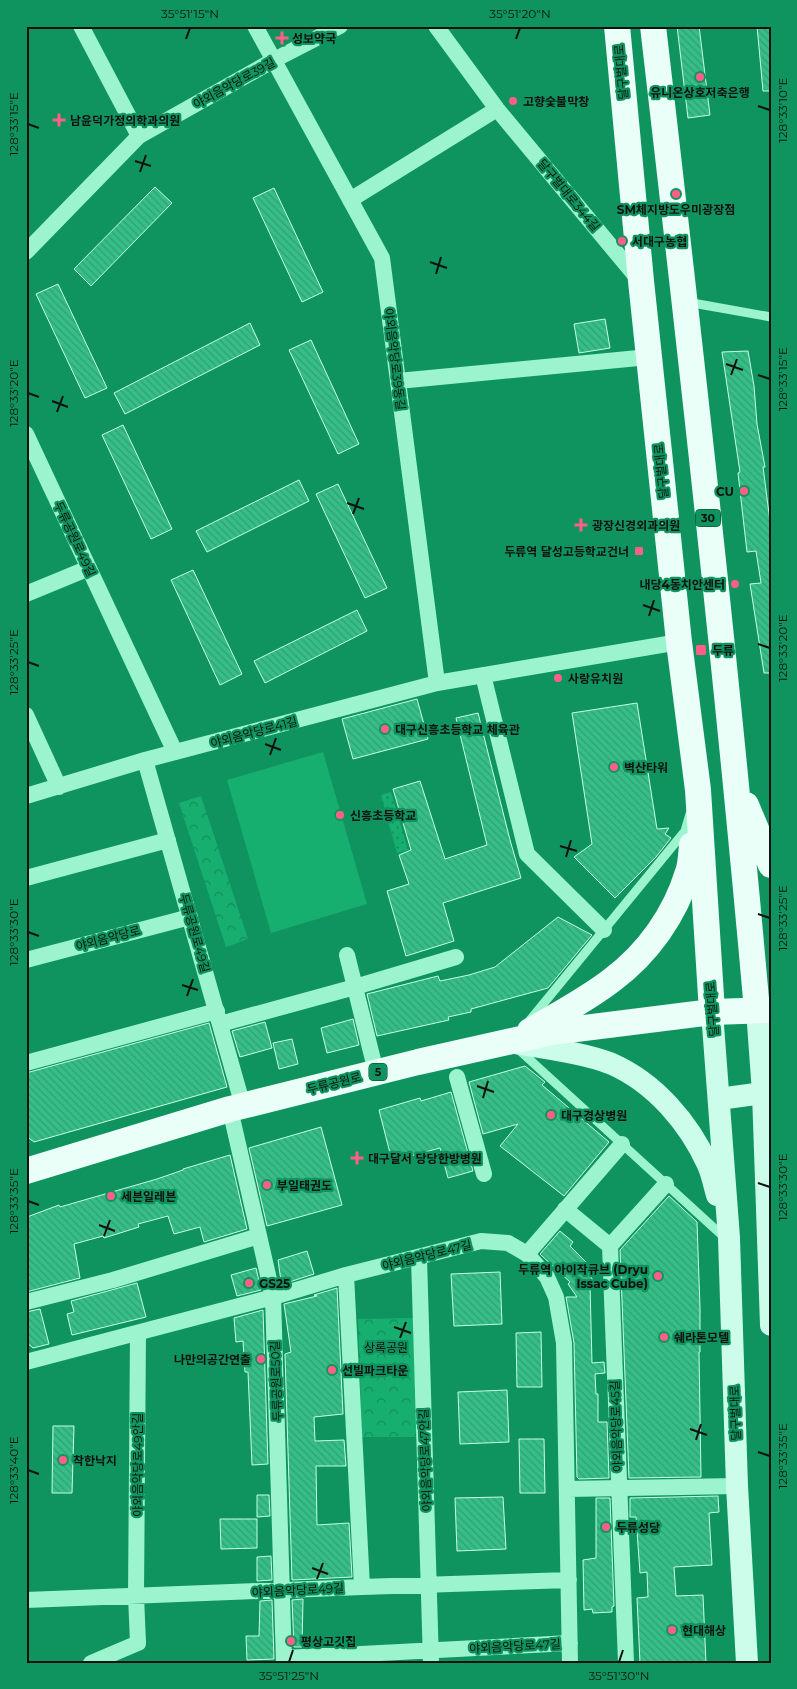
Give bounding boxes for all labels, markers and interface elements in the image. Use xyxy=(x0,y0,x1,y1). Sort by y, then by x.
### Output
text: 35°51'15"N xyxy=(161,6,219,21)
text: 35°51'20"N xyxy=(489,6,551,21)
place label: 성보약국 xyxy=(292,31,336,46)
marker: 성보약국 xyxy=(276,32,288,44)
street label: 달구벌대로 xyxy=(611,44,631,100)
street label: 야외음악당로39길 xyxy=(190,54,278,112)
marker: 유니온상호저축은행 xyxy=(694,71,706,83)
text: 128°33'10"E xyxy=(775,77,790,143)
place label: 유니온상호저축은행 xyxy=(650,85,750,100)
text: 128°33'15"E xyxy=(6,92,21,156)
place label: 고향숯불막창 xyxy=(523,94,589,109)
marker: 고향숯불막창 xyxy=(507,95,519,107)
marker: 남윤덕가정의학과의원 xyxy=(52,113,66,127)
place label: 남윤덕가정의학과의원 xyxy=(70,113,180,128)
street label: 달구벌대로344길 xyxy=(535,156,603,234)
marker: SM체지방도우미광장점 xyxy=(670,188,682,200)
place label: SM체지방도우미광장점 xyxy=(617,202,735,217)
place label: 서대구농협 xyxy=(632,234,687,249)
marker: 서대구농협 xyxy=(616,235,628,247)
street label: 야외음악당로39동길 xyxy=(381,307,409,411)
text: 128°33'15"E xyxy=(775,347,790,411)
text: 128°33'20"E xyxy=(6,359,21,427)
street label: 달구벌대로 xyxy=(651,443,671,499)
place label: CU xyxy=(716,484,734,499)
marker: CU xyxy=(738,485,750,497)
street label: 두류공원로49길 xyxy=(51,499,99,579)
road number: 30 xyxy=(696,509,720,526)
marker: 광장신경외과의원 xyxy=(574,518,588,532)
place label: 광장신경외과의원 xyxy=(592,518,680,533)
place label: 두류역 달성고등학교건너 xyxy=(504,544,629,559)
marker: 두류역 달성고등학교건너 xyxy=(633,545,645,557)
place label: 내당4동치안센터 xyxy=(639,577,725,592)
marker: 내당4동치안센터 xyxy=(729,578,741,590)
text: 128°33'20"E xyxy=(775,614,790,682)
text: 128°33'25"E xyxy=(6,629,21,695)
marker: 두류 xyxy=(694,643,708,657)
place label: 두류 xyxy=(712,643,734,658)
place label: 사랑유치원 xyxy=(568,671,623,686)
marker: 사랑유치원 xyxy=(552,672,564,684)
street label: 야외음악당로41길 xyxy=(209,713,299,751)
place label: 대구신흥초등학교 체육관 xyxy=(395,722,520,737)
marker: 대구신흥초등학교 체육관 xyxy=(379,723,391,735)
place label: 벽산타워 xyxy=(624,760,668,775)
marker: 벽산타워 xyxy=(608,761,620,773)
place label: 신흥초등학교 xyxy=(350,808,416,823)
marker: 신흥초등학교 xyxy=(334,809,346,821)
text: 128°33'25"E xyxy=(775,885,790,951)
street label: 두류공원로49길 xyxy=(177,892,213,974)
text: 128°33'30"E xyxy=(6,898,21,966)
street label: 야외음악당로 xyxy=(74,922,142,954)
street label: 달구벌대로 xyxy=(703,981,721,1037)
road number: 5 xyxy=(369,1064,387,1080)
street label: 두류공원로 xyxy=(305,1069,363,1097)
place label: 대구경상병원 xyxy=(561,1108,627,1123)
marker: 대구경상병원 xyxy=(545,1109,557,1121)
marker: 대구달서 당당한방병원 xyxy=(350,1151,364,1165)
place label: 대구달서 당당한방병원 xyxy=(368,1151,482,1166)
text: 128°33'30"E xyxy=(775,1153,790,1221)
text: 128°33'35"E xyxy=(6,1168,21,1234)
place label: 부일태권도 xyxy=(277,1178,332,1193)
marker: 부일태권도 xyxy=(261,1179,273,1191)
place label: 세븐일레븐 xyxy=(121,1189,176,1204)
marker: 세븐일레븐 xyxy=(105,1190,117,1202)
street label: 야외음악당로47길 xyxy=(381,1237,473,1273)
place label: 두류역 아이작큐브 (Dryu Issac Cube) xyxy=(518,1262,648,1291)
marker: 두류역 아이작큐브 (Dryu Issac Cube) xyxy=(652,1270,664,1282)
place label: GS25 xyxy=(259,1276,290,1291)
marker: GS25 xyxy=(243,1277,255,1289)
place label: 쉐라톤모텔 xyxy=(674,1330,729,1345)
marker: 쉐라톤모텔 xyxy=(658,1331,670,1343)
street label: 두류공원로50길 xyxy=(267,1340,285,1422)
park label: 상록공원 xyxy=(364,1340,408,1355)
place label: 나만의공간연출 xyxy=(174,1352,251,1367)
marker: 나만의공간연출 xyxy=(255,1353,267,1365)
place label: 선빌파크타운 xyxy=(342,1363,408,1378)
marker: 선빌파크타운 xyxy=(326,1364,338,1376)
street label: 야외음악당로45길 xyxy=(607,1380,625,1472)
street label: 달구벌대로 xyxy=(727,1385,743,1441)
street label: 야외음악당로47안길 xyxy=(416,1408,434,1512)
street label: 야외음악당로49안길 xyxy=(130,1413,145,1517)
text: 128°33'35"E xyxy=(775,1423,790,1489)
text: 128°33'40"E xyxy=(6,1436,21,1504)
place label: 착한낙지 xyxy=(73,1453,117,1468)
marker: 착한낙지 xyxy=(57,1454,69,1466)
place label: 두류성당 xyxy=(616,1520,660,1535)
marker: 두류성당 xyxy=(600,1521,612,1533)
street label: 야외음악당로49길 xyxy=(251,1580,345,1600)
place label: 현대해상 xyxy=(682,1623,726,1638)
marker: 현대해상 xyxy=(666,1624,678,1636)
place label: 평상고깃집 xyxy=(301,1634,356,1649)
marker: 평상고깃집 xyxy=(285,1635,297,1647)
street label: 야외음악당로47길 xyxy=(469,1636,561,1656)
text: 35°51'25"N xyxy=(259,1668,319,1683)
text: 35°51'30"N xyxy=(588,1668,650,1683)

